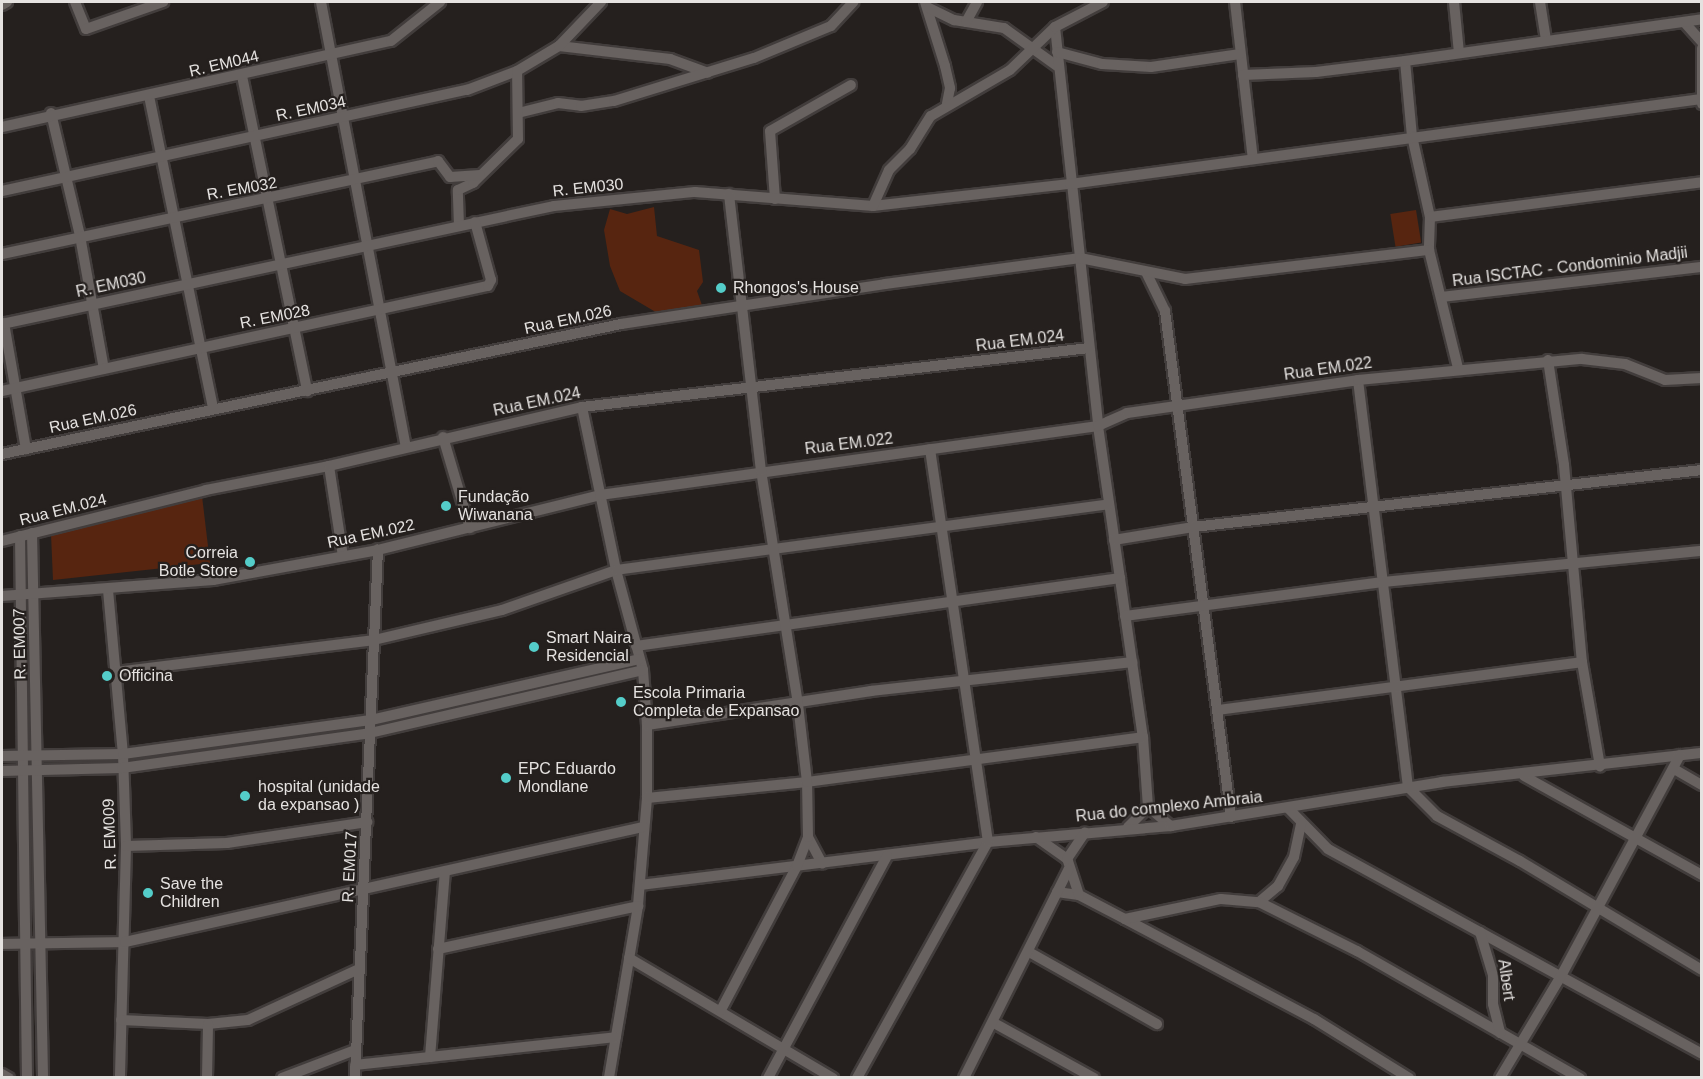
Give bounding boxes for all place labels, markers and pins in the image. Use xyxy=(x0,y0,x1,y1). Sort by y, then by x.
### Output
place label: Rhongos's House xyxy=(733,278,859,298)
marker: Rhongos's House xyxy=(714,281,728,295)
place label: Fundação Wiwanana xyxy=(458,487,533,525)
marker: Fundação Wiwanana xyxy=(439,499,453,513)
place label: Correia Botle Store xyxy=(159,543,238,581)
marker: Correia Botle Store xyxy=(243,555,257,569)
place label: Smart Naira Residencial xyxy=(546,628,631,666)
marker: Smart Naira Residencial xyxy=(527,640,541,654)
place label: Officina xyxy=(119,666,173,686)
marker: Officina xyxy=(100,669,114,683)
place label: Escola Primaria Completa de Expansao xyxy=(633,683,799,721)
marker: Escola Primaria Completa de Expansao xyxy=(614,695,628,709)
place label: EPC Eduardo Mondlane xyxy=(518,759,616,797)
marker: EPC Eduardo Mondlane xyxy=(499,771,513,785)
place label: hospital (unidade da expansao ) xyxy=(258,777,380,815)
marker: hospital (unidade da expansao ) xyxy=(236,787,254,805)
place label: Save the Children xyxy=(160,874,223,912)
marker: Save the Children xyxy=(141,886,155,900)

